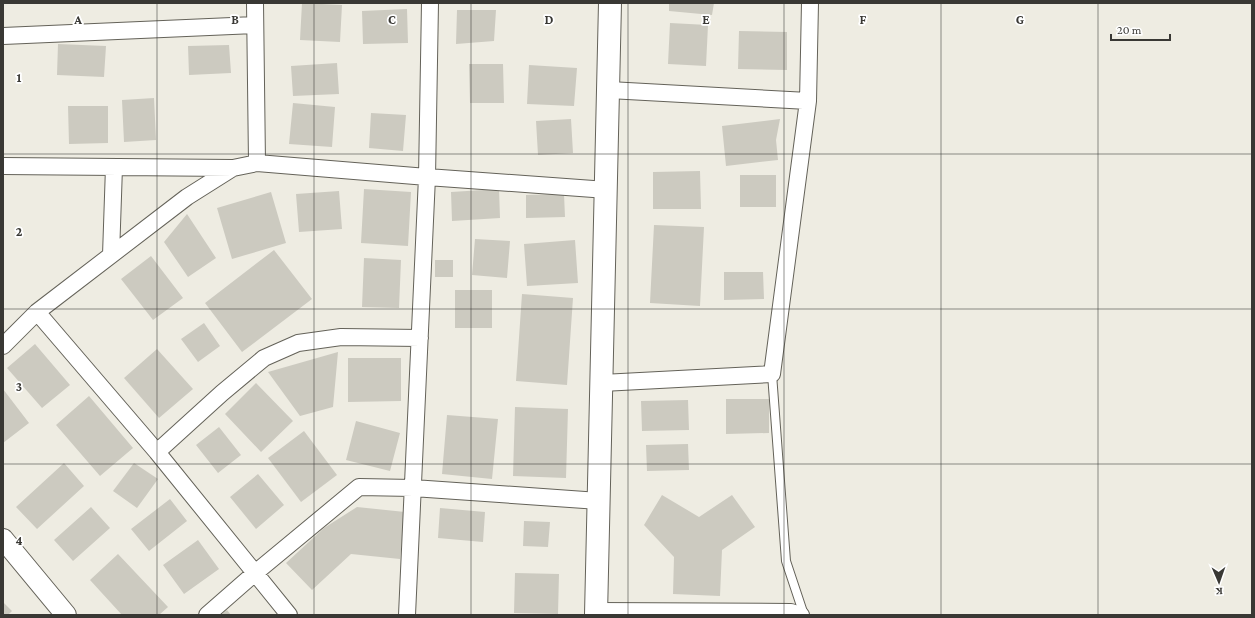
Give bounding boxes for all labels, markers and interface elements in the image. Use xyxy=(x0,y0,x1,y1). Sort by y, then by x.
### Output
text: A xyxy=(73,12,82,27)
text: B xyxy=(231,12,239,27)
text: C xyxy=(388,12,396,27)
text: D xyxy=(545,12,554,27)
text: E xyxy=(702,12,710,27)
text: F xyxy=(860,12,867,27)
text: G xyxy=(1016,12,1024,27)
scale bar xyxy=(1111,16,1170,42)
text: 20 m xyxy=(1117,23,1142,37)
text: 1 xyxy=(17,70,22,85)
text: 2 xyxy=(16,224,23,239)
text: 3 xyxy=(16,379,22,394)
text: 4 xyxy=(15,533,23,548)
north arrow xyxy=(1199,562,1239,602)
text: K xyxy=(1215,586,1223,598)

